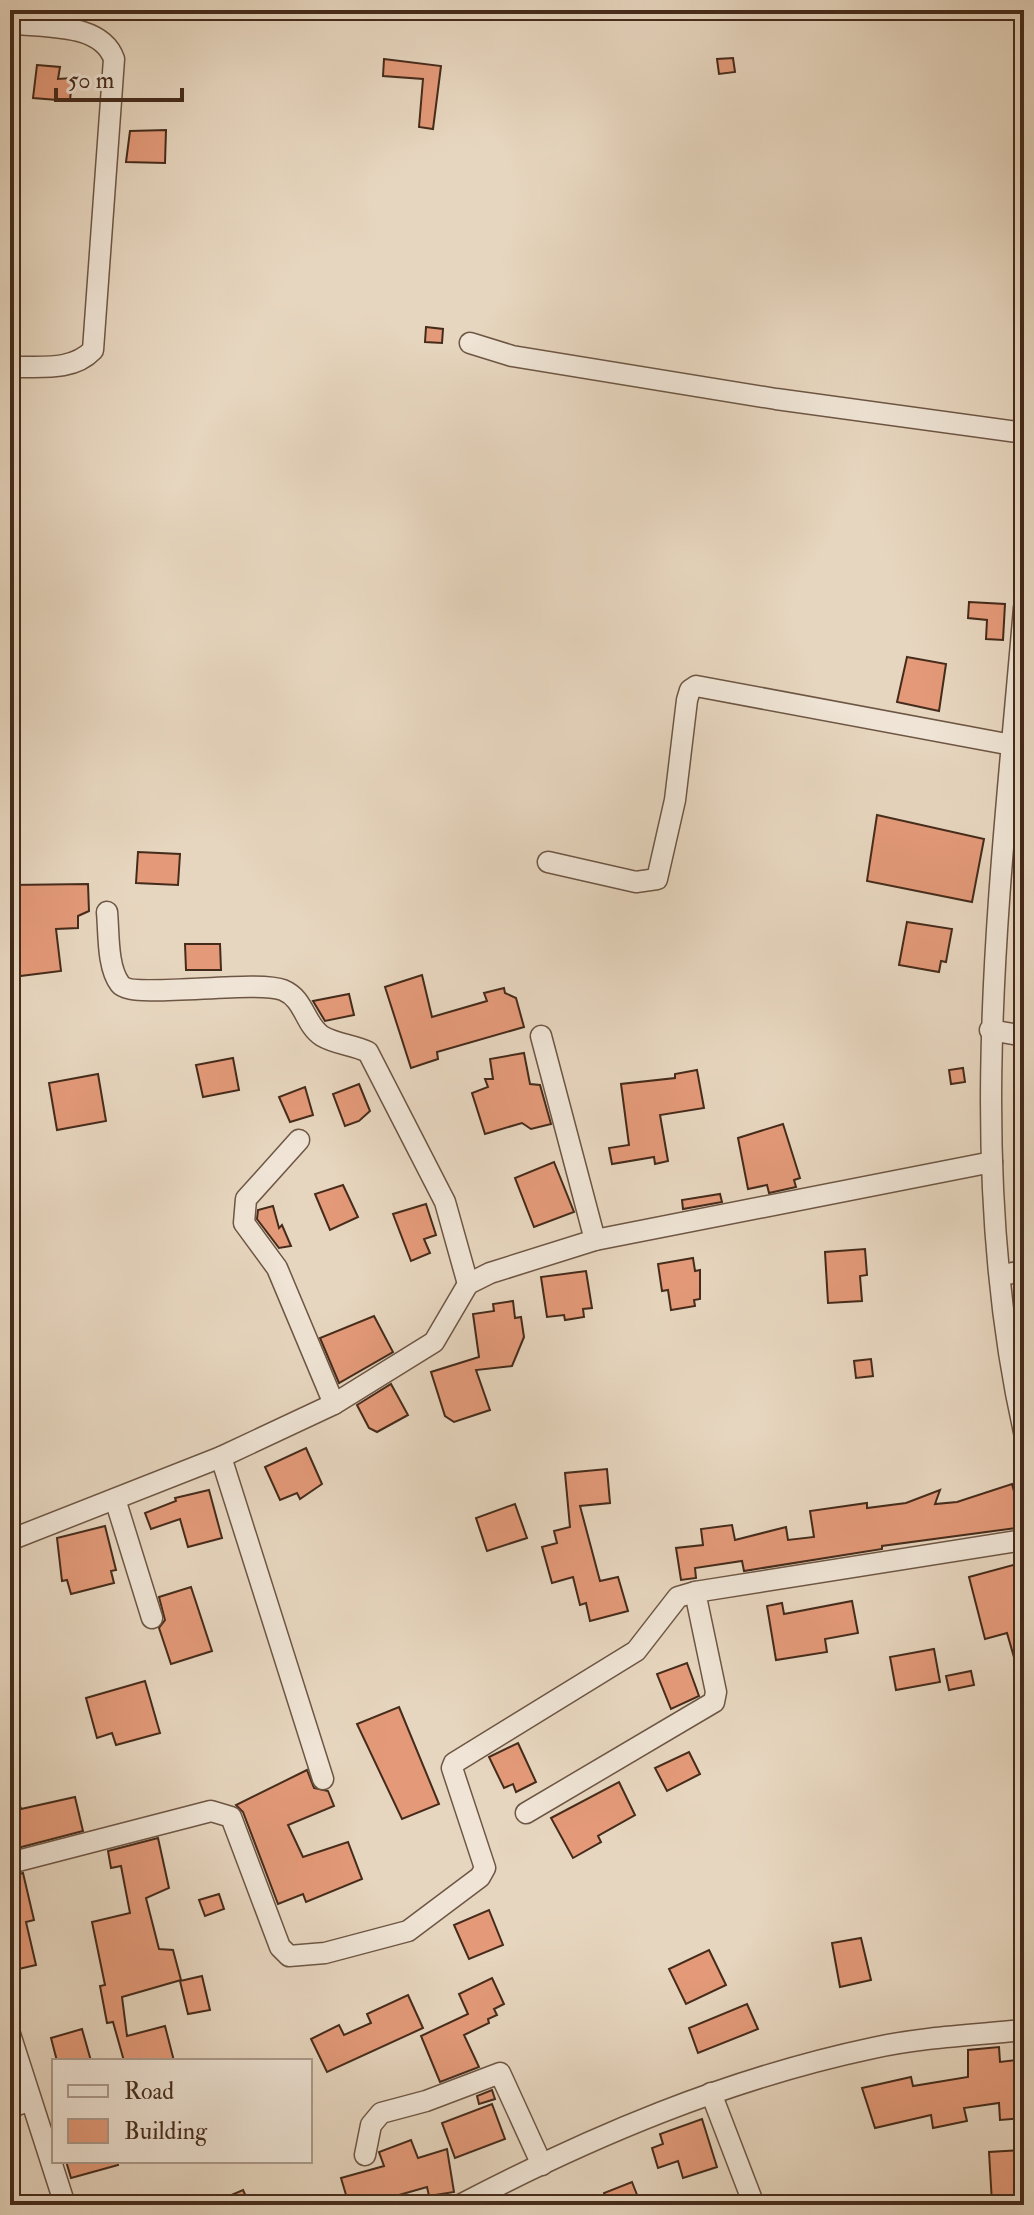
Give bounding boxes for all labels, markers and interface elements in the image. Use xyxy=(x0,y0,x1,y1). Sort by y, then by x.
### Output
scale bar xyxy=(56,52,182,102)
text: 50 m xyxy=(68,65,115,96)
legend xyxy=(52,2059,312,2163)
text: Road xyxy=(124,2076,174,2107)
text: Building xyxy=(124,2116,208,2147)

